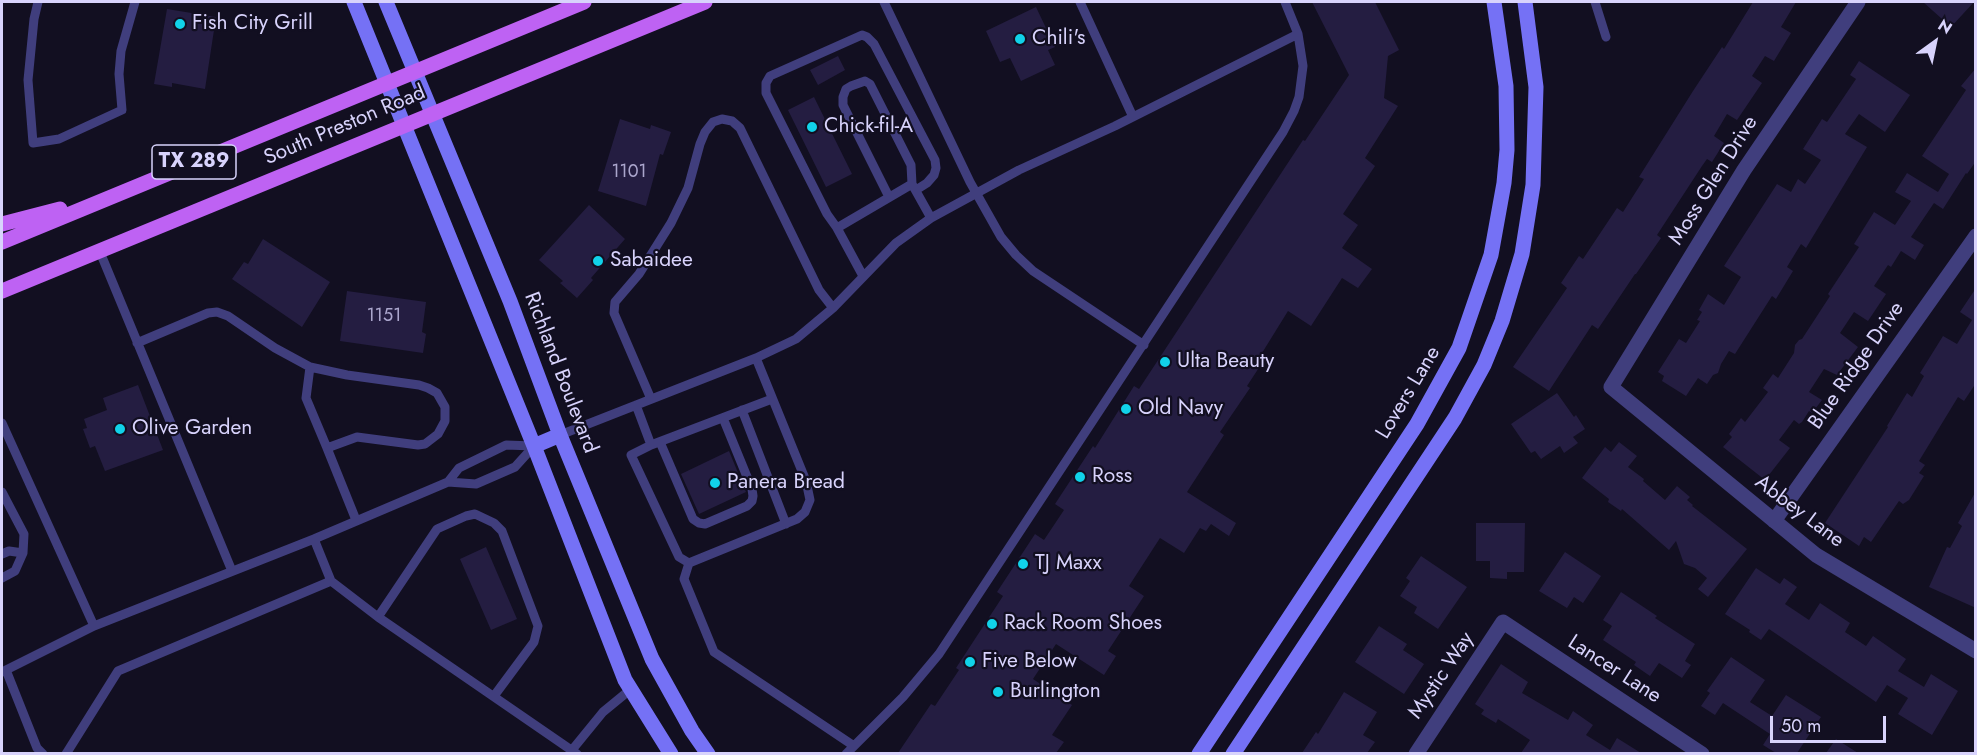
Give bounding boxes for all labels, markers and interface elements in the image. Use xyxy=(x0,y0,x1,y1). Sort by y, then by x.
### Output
place label: Fish City Grill xyxy=(192,11,313,37)
north arrow xyxy=(1905,12,1965,72)
text: N xyxy=(1933,13,1957,40)
marker: Fish City Grill xyxy=(173,17,187,31)
place label: Chili's xyxy=(1032,26,1086,52)
marker: Chili's xyxy=(1013,32,1027,46)
street label: South Preston Road xyxy=(261,81,429,171)
street label: Moss Glen Drive xyxy=(1664,112,1764,250)
place label: Chick-fil-A xyxy=(824,114,913,140)
marker: Chick-fil-A xyxy=(805,120,819,134)
road number: TX 289 xyxy=(152,145,236,179)
house number: 1101 xyxy=(611,162,647,184)
place label: Sabaidee xyxy=(610,248,693,274)
marker: Sabaidee xyxy=(591,254,605,268)
street label: Richland Boulevard xyxy=(518,289,602,457)
street label: Blue Ridge Drive xyxy=(1804,297,1910,435)
house number: 1151 xyxy=(367,306,401,328)
street label: Lovers Lane xyxy=(1371,342,1447,444)
place label: Ulta Beauty xyxy=(1177,349,1274,375)
marker: Ulta Beauty xyxy=(1158,355,1172,369)
place label: Old Navy xyxy=(1138,396,1223,422)
marker: Old Navy xyxy=(1119,402,1133,416)
place label: Olive Garden xyxy=(132,416,252,442)
marker: Olive Garden xyxy=(113,422,127,436)
place label: Ross xyxy=(1092,464,1132,490)
place label: Panera Bread xyxy=(727,470,845,496)
marker: Ross xyxy=(1073,470,1087,484)
street label: Abbey Lane xyxy=(1749,470,1849,554)
marker: Panera Bread xyxy=(708,476,722,490)
place label: TJ Maxx xyxy=(1035,551,1101,577)
marker: TJ Maxx xyxy=(1016,557,1030,571)
place label: Rack Room Shoes xyxy=(1004,611,1162,637)
marker: Rack Room Shoes xyxy=(985,617,999,631)
street label: Mystic Way xyxy=(1404,628,1480,724)
street label: Lancer Lane xyxy=(1563,630,1665,710)
place label: Five Below xyxy=(982,649,1077,675)
marker: Five Below xyxy=(963,655,977,669)
place label: Burlington xyxy=(1010,679,1101,705)
marker: Burlington xyxy=(991,685,1005,699)
scale bar xyxy=(1773,704,1888,742)
text: 50 m xyxy=(1781,713,1821,739)

